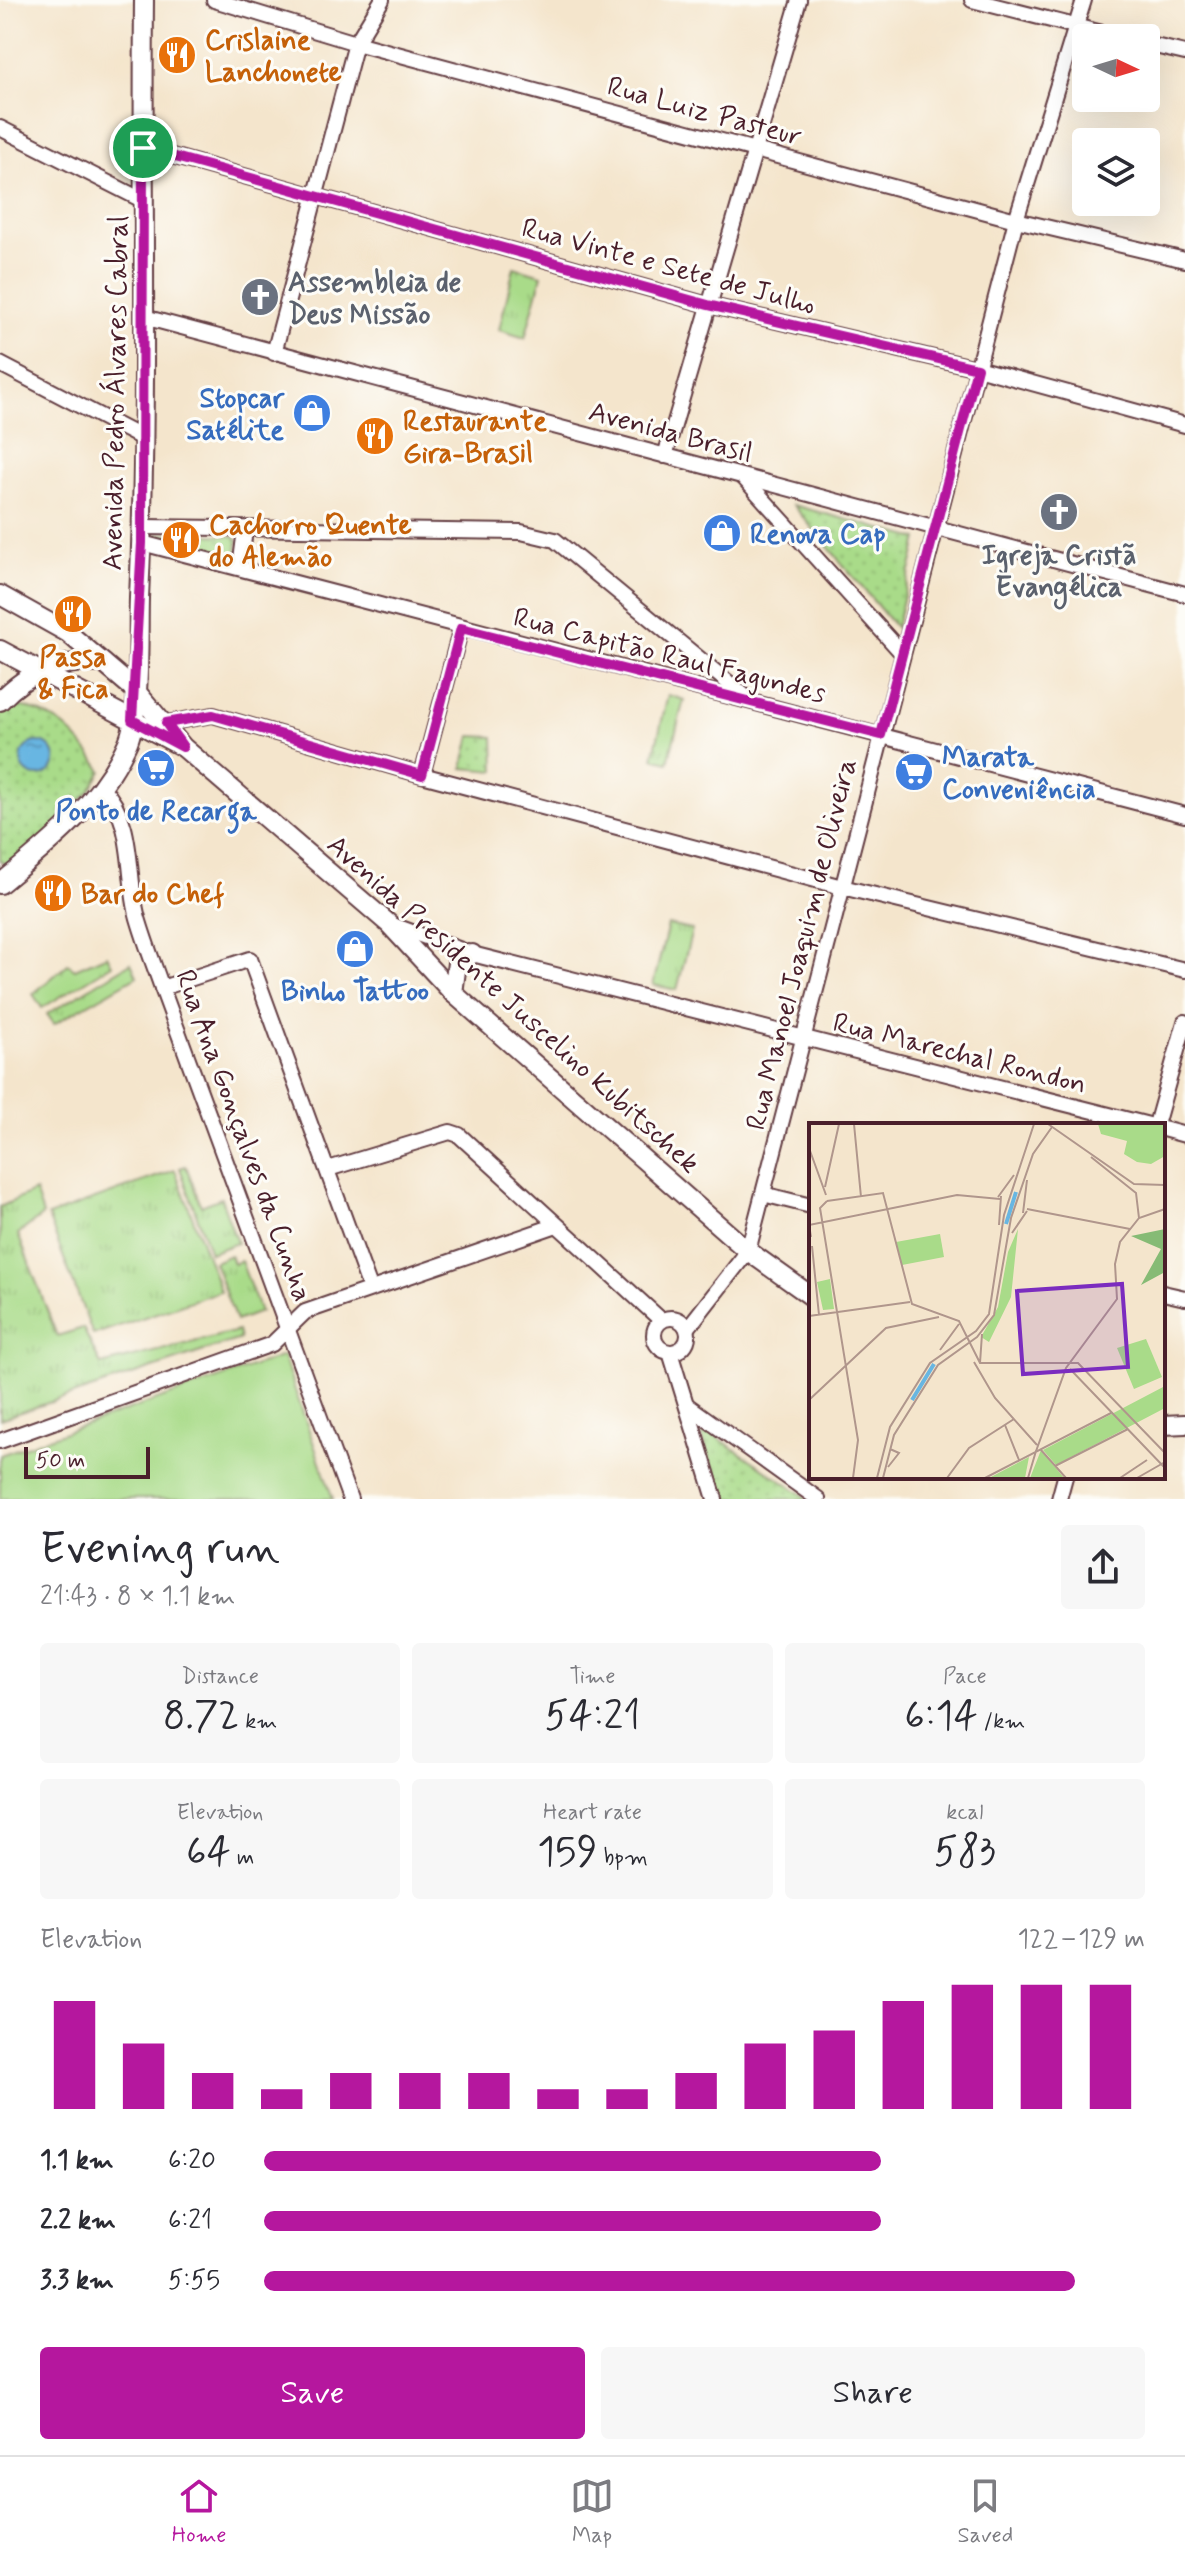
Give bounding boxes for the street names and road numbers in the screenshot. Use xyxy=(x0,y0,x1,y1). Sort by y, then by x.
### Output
street label: Rua Luiz Pasteur xyxy=(603,69,806,156)
street label: Rua Vinte e Sete de Julho xyxy=(517,210,819,324)
street label: Avenida Pedro Álvares Cabral xyxy=(94,215,138,571)
street label: Avenida Brasil xyxy=(584,394,756,473)
street label: Rua Capitão Raul Fagundes xyxy=(509,600,829,713)
street label: Rua Manoel Joaquim de Oliveira xyxy=(738,755,867,1134)
street label: Avenida Presidente Juscelino Kubitschek xyxy=(318,827,707,1182)
street label: Rua Ana Gonçalves da Cunha xyxy=(165,965,320,1307)
street label: Rua Marechal Rondon xyxy=(829,1005,1090,1104)

